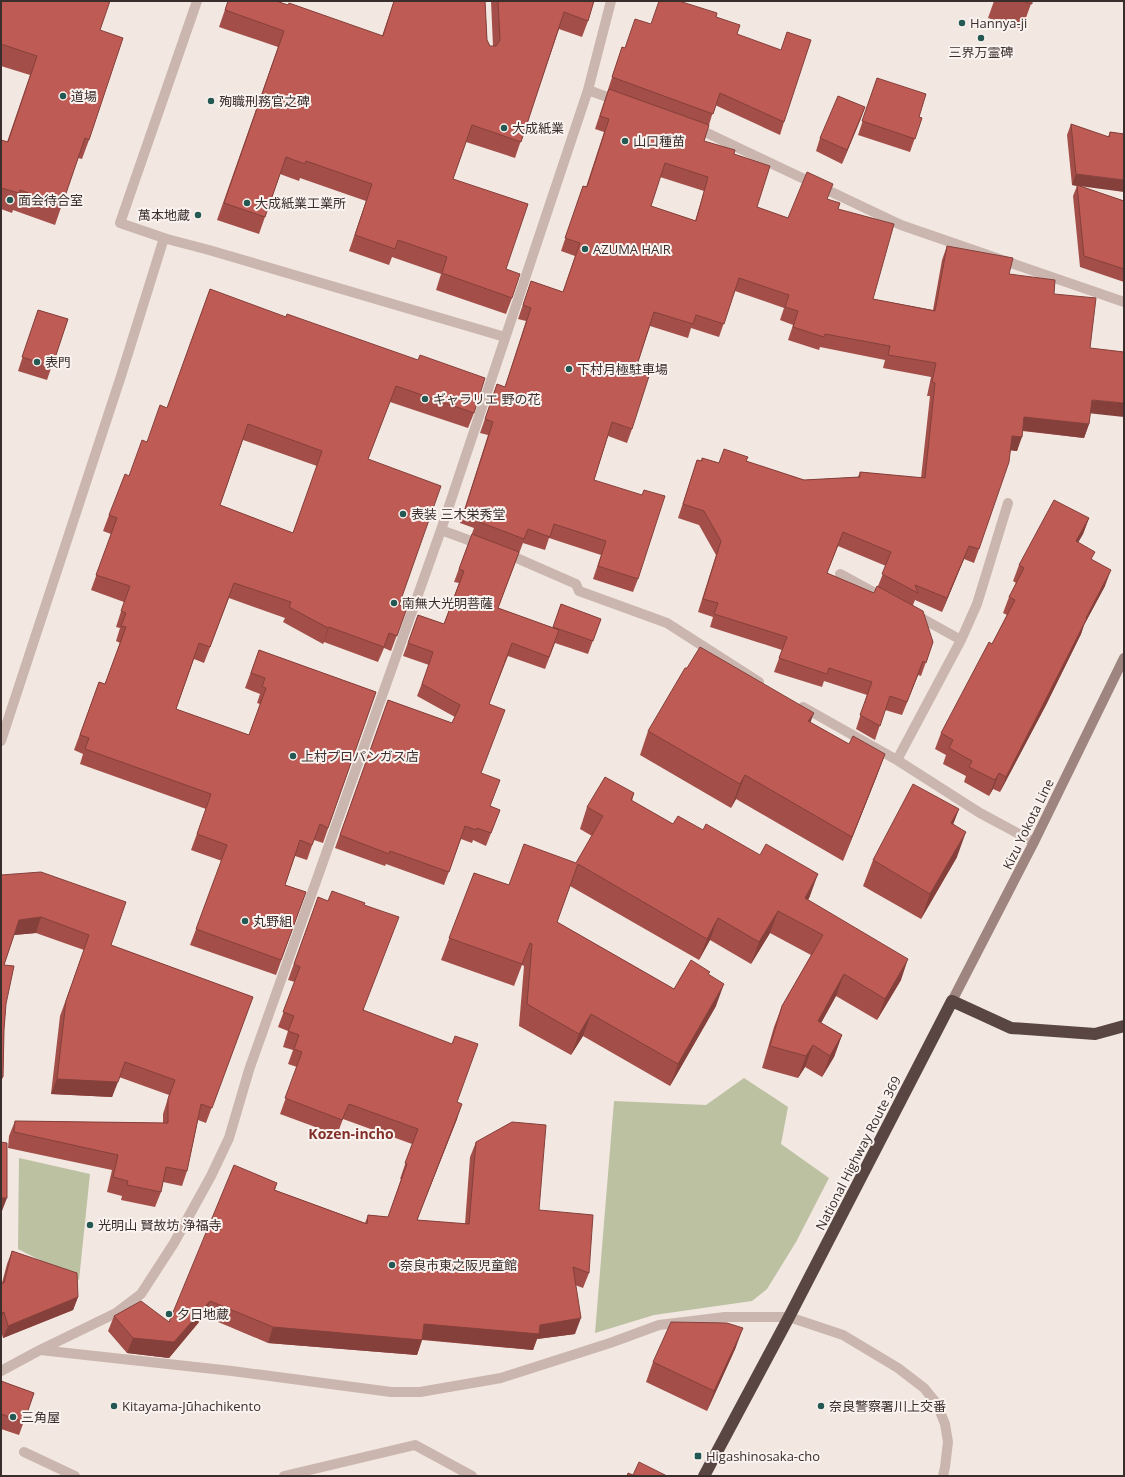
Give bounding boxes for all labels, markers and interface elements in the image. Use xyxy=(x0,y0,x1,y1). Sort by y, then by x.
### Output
place label: Hannya-ji xyxy=(970,14,1027,32)
marker: Hannya-ji xyxy=(957,18,967,28)
marker: 三界万霊碑 xyxy=(976,33,986,43)
place label: 三界万霊碑 xyxy=(948,43,1014,61)
place label: 道場 xyxy=(71,87,97,105)
marker: 道場 xyxy=(58,91,68,101)
place label: 殉職刑務官之碑 xyxy=(219,92,310,110)
marker: 殉職刑務官之碑 xyxy=(206,96,216,106)
place label: 大成紙業 xyxy=(512,119,564,137)
marker: 大成紙業 xyxy=(499,123,509,133)
place label: 山口種苗 xyxy=(633,132,685,150)
marker: 山口種苗 xyxy=(620,136,630,146)
place label: 面会待合室 xyxy=(18,191,83,209)
place label: 大成紙業工業所 xyxy=(255,194,346,212)
marker: 面会待合室 xyxy=(5,195,15,205)
marker: 大成紙業工業所 xyxy=(242,198,252,208)
place label: 萬本地蔵 xyxy=(138,206,190,224)
marker: 萬本地蔵 xyxy=(193,210,203,220)
place label: AZUMA HAIR xyxy=(593,240,671,258)
marker: AZUMA HAIR xyxy=(580,244,590,254)
place label: 表門 xyxy=(45,353,71,371)
marker: 表門 xyxy=(32,357,42,367)
place label: 下村月極駐車場 xyxy=(577,360,668,378)
marker: 下村月極駐車場 xyxy=(564,364,574,374)
place label: ギャラリエ 野の花 xyxy=(433,390,540,408)
marker: ギャラリエ 野の花 xyxy=(420,394,430,404)
place label: 表装 三木栄秀堂 xyxy=(411,505,505,523)
marker: 表装 三木栄秀堂 xyxy=(398,509,408,519)
place label: 南無大光明菩薩 xyxy=(402,594,493,612)
marker: 南無大光明菩薩 xyxy=(389,598,399,608)
place label: 上村プロパンガス店 xyxy=(301,747,419,765)
marker: 上村プロパンガス店 xyxy=(288,751,298,761)
street label: Kizu Yokota Line xyxy=(998,776,1058,872)
place label: 丸野組 xyxy=(253,912,292,930)
marker: 丸野組 xyxy=(240,916,250,926)
street label: National Highway Route 369 xyxy=(811,1073,905,1233)
district label: Kozen-incho xyxy=(308,1124,394,1143)
place label: 光明山 賢故坊 浄福寺 xyxy=(98,1216,222,1234)
marker: 光明山 賢故坊 浄福寺 xyxy=(85,1220,95,1230)
place label: 奈良市東之阪児童館 xyxy=(400,1256,517,1274)
marker: 奈良市東之阪児童館 xyxy=(387,1260,397,1270)
place label: 夕日地蔵 xyxy=(177,1305,229,1323)
marker: 夕日地蔵 xyxy=(164,1309,174,1319)
place label: Kitayama-Jūhachikento xyxy=(122,1397,261,1415)
place label: 奈良警察署川上交番 xyxy=(829,1397,946,1415)
marker: Kitayama-Jūhachikento xyxy=(109,1401,119,1411)
marker: 奈良警察署川上交番 xyxy=(816,1401,826,1411)
place label: 三角屋 xyxy=(21,1408,60,1426)
marker: 三角屋 xyxy=(8,1412,18,1422)
place label: Higashinosaka-cho xyxy=(706,1447,820,1465)
marker: Higashinosaka-cho xyxy=(693,1451,703,1461)

